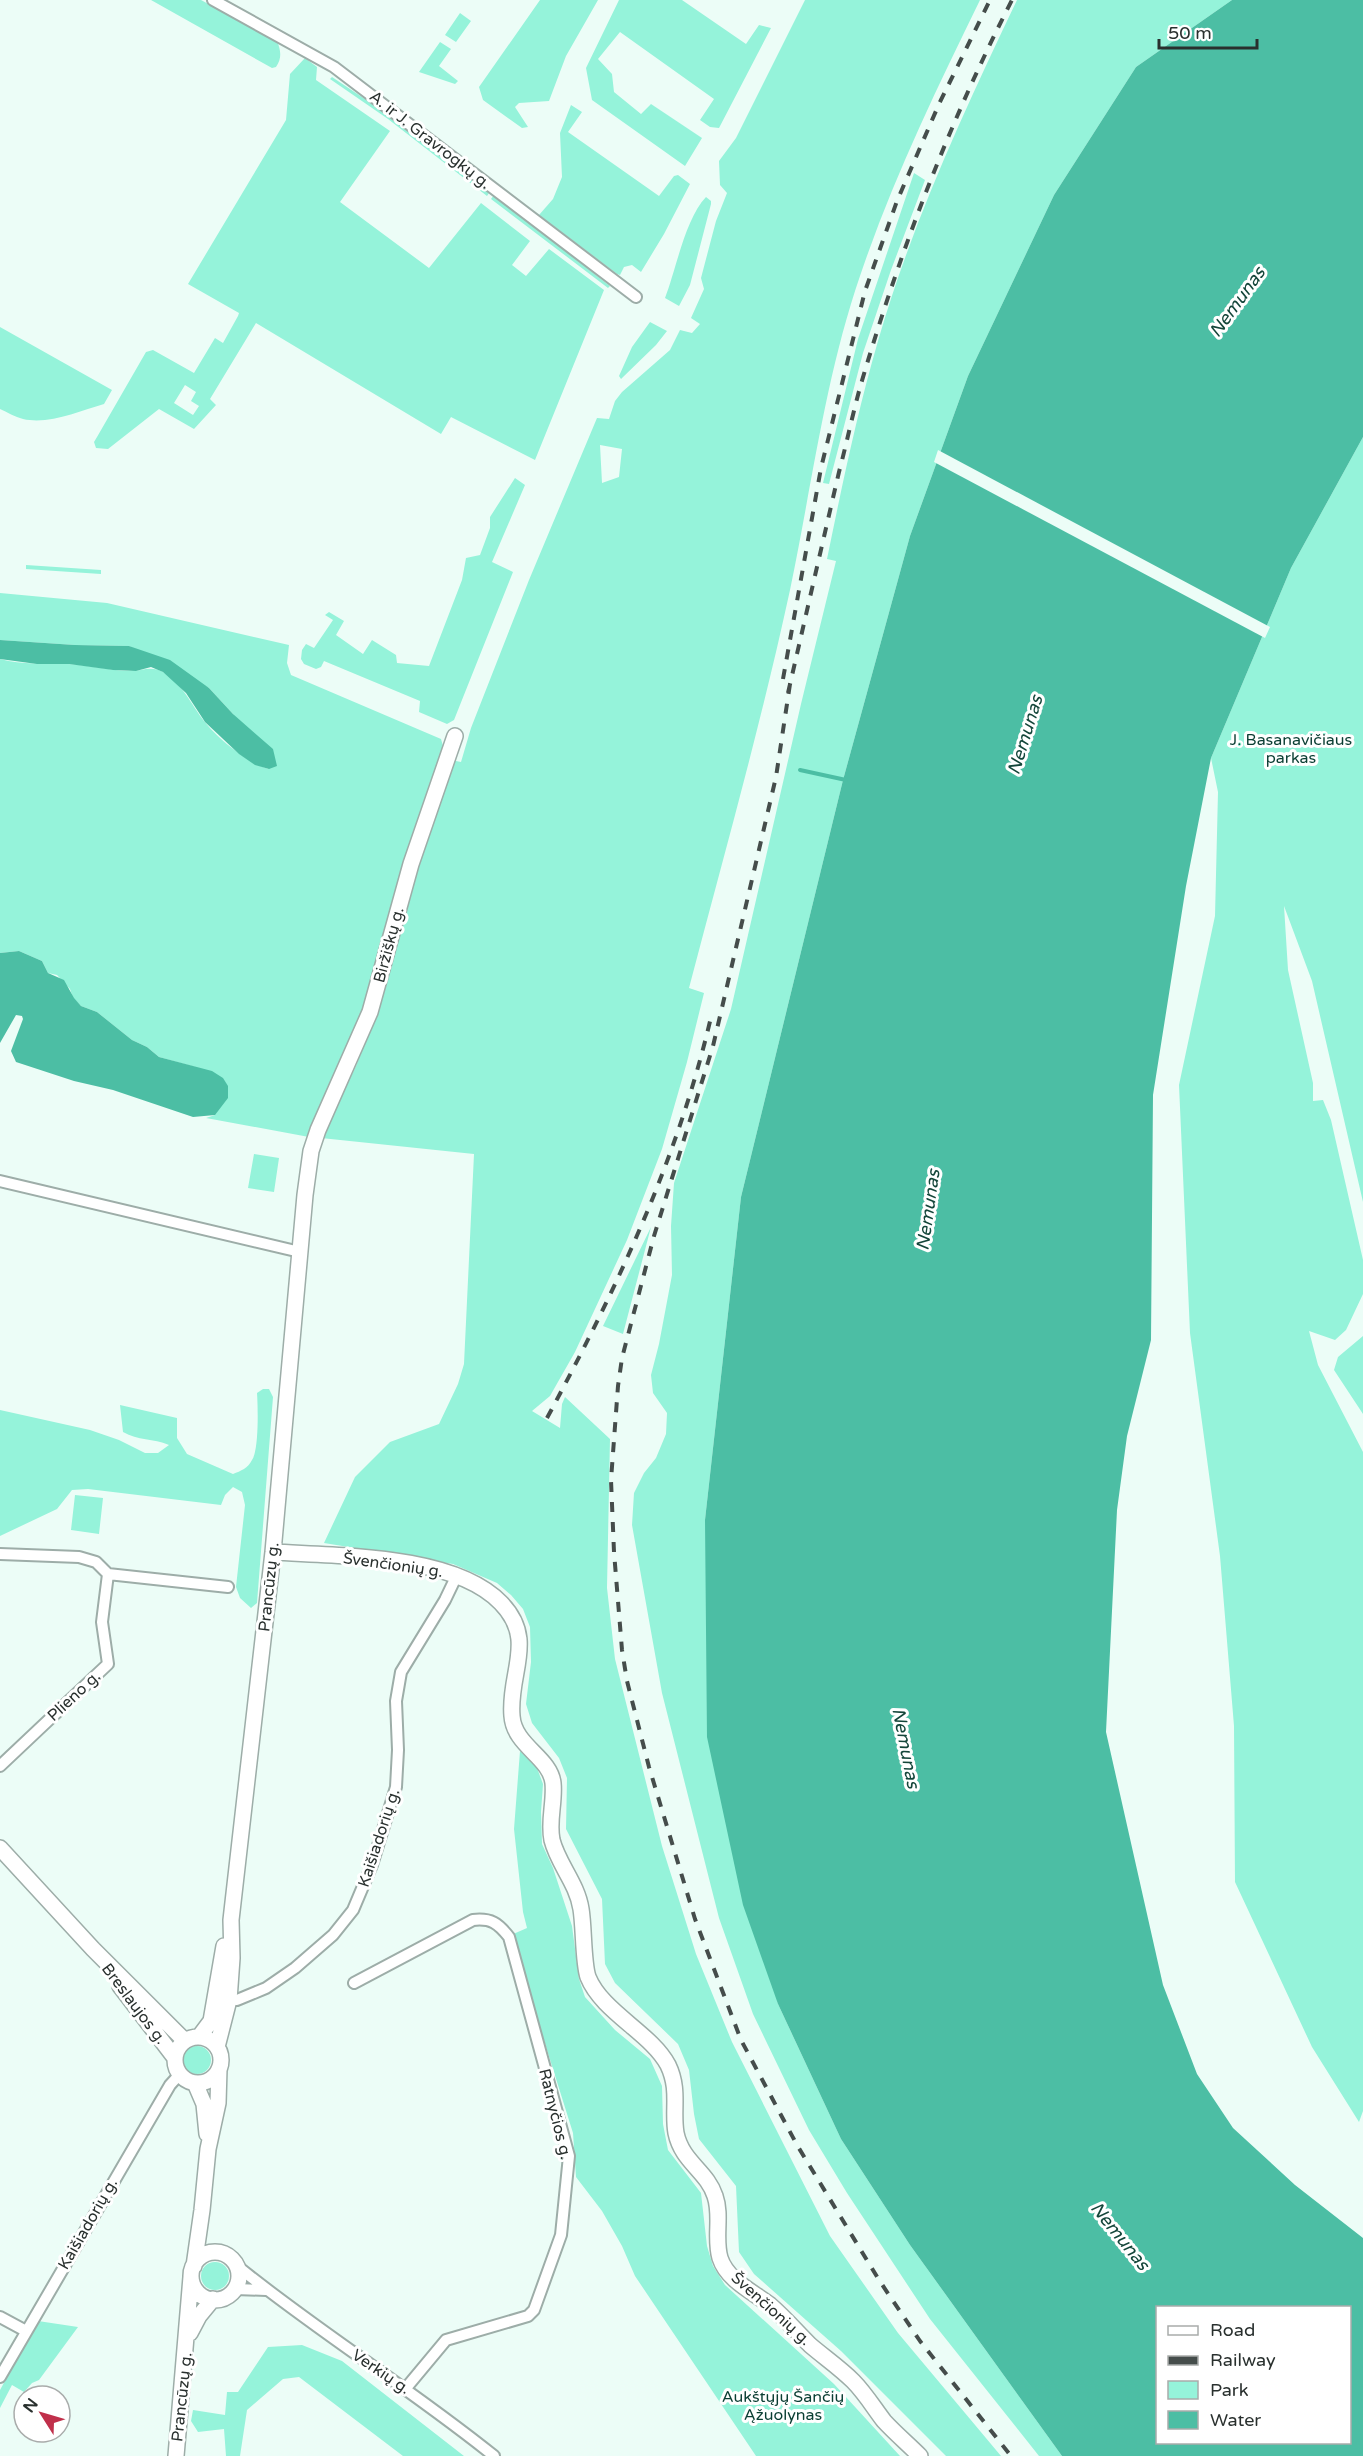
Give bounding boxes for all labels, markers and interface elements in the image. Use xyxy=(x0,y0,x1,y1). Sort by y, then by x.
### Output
scale bar xyxy=(1159,12,1256,50)
text: 50 m xyxy=(1168,22,1212,44)
street label: A. ir J. Gravrogkų g. xyxy=(365,86,495,194)
water label: Nemunas xyxy=(1204,261,1271,341)
water label: Nemunas xyxy=(1003,692,1048,777)
park label: J. Basanavičiaus parkas xyxy=(1230,730,1352,768)
street label: Biržiškų g. xyxy=(369,905,409,985)
water label: Nemunas xyxy=(911,1167,945,1252)
street label: Prancūzų g. xyxy=(254,1541,284,1633)
street label: Švenčionių g. xyxy=(342,1548,444,1582)
street label: Plieno g. xyxy=(43,1666,105,1726)
water label: Nemunas xyxy=(887,1706,925,1791)
street label: Kaišiadorių g. xyxy=(354,1786,404,1890)
street label: Breslaujos g. xyxy=(97,1960,171,2048)
street label: Ratnyčios g. xyxy=(534,2067,576,2161)
street label: Kaišiadorių g. xyxy=(54,2175,122,2273)
water label: Nemunas xyxy=(1086,2197,1155,2276)
street label: Švenčionių g. xyxy=(727,2268,815,2350)
legend xyxy=(1156,2306,1351,2444)
text: Road xyxy=(1210,2319,1255,2341)
street label: Verkių g. xyxy=(348,2345,414,2399)
text: Railway xyxy=(1210,2349,1276,2371)
street label: Prancūzų g. xyxy=(167,2351,197,2443)
text: Park xyxy=(1210,2379,1249,2401)
north arrow xyxy=(12,2384,72,2444)
park label: Aukštųjų Šančių Ąžuolynas xyxy=(722,2387,844,2425)
text: N xyxy=(19,2394,43,2417)
text: Water xyxy=(1210,2409,1261,2431)

